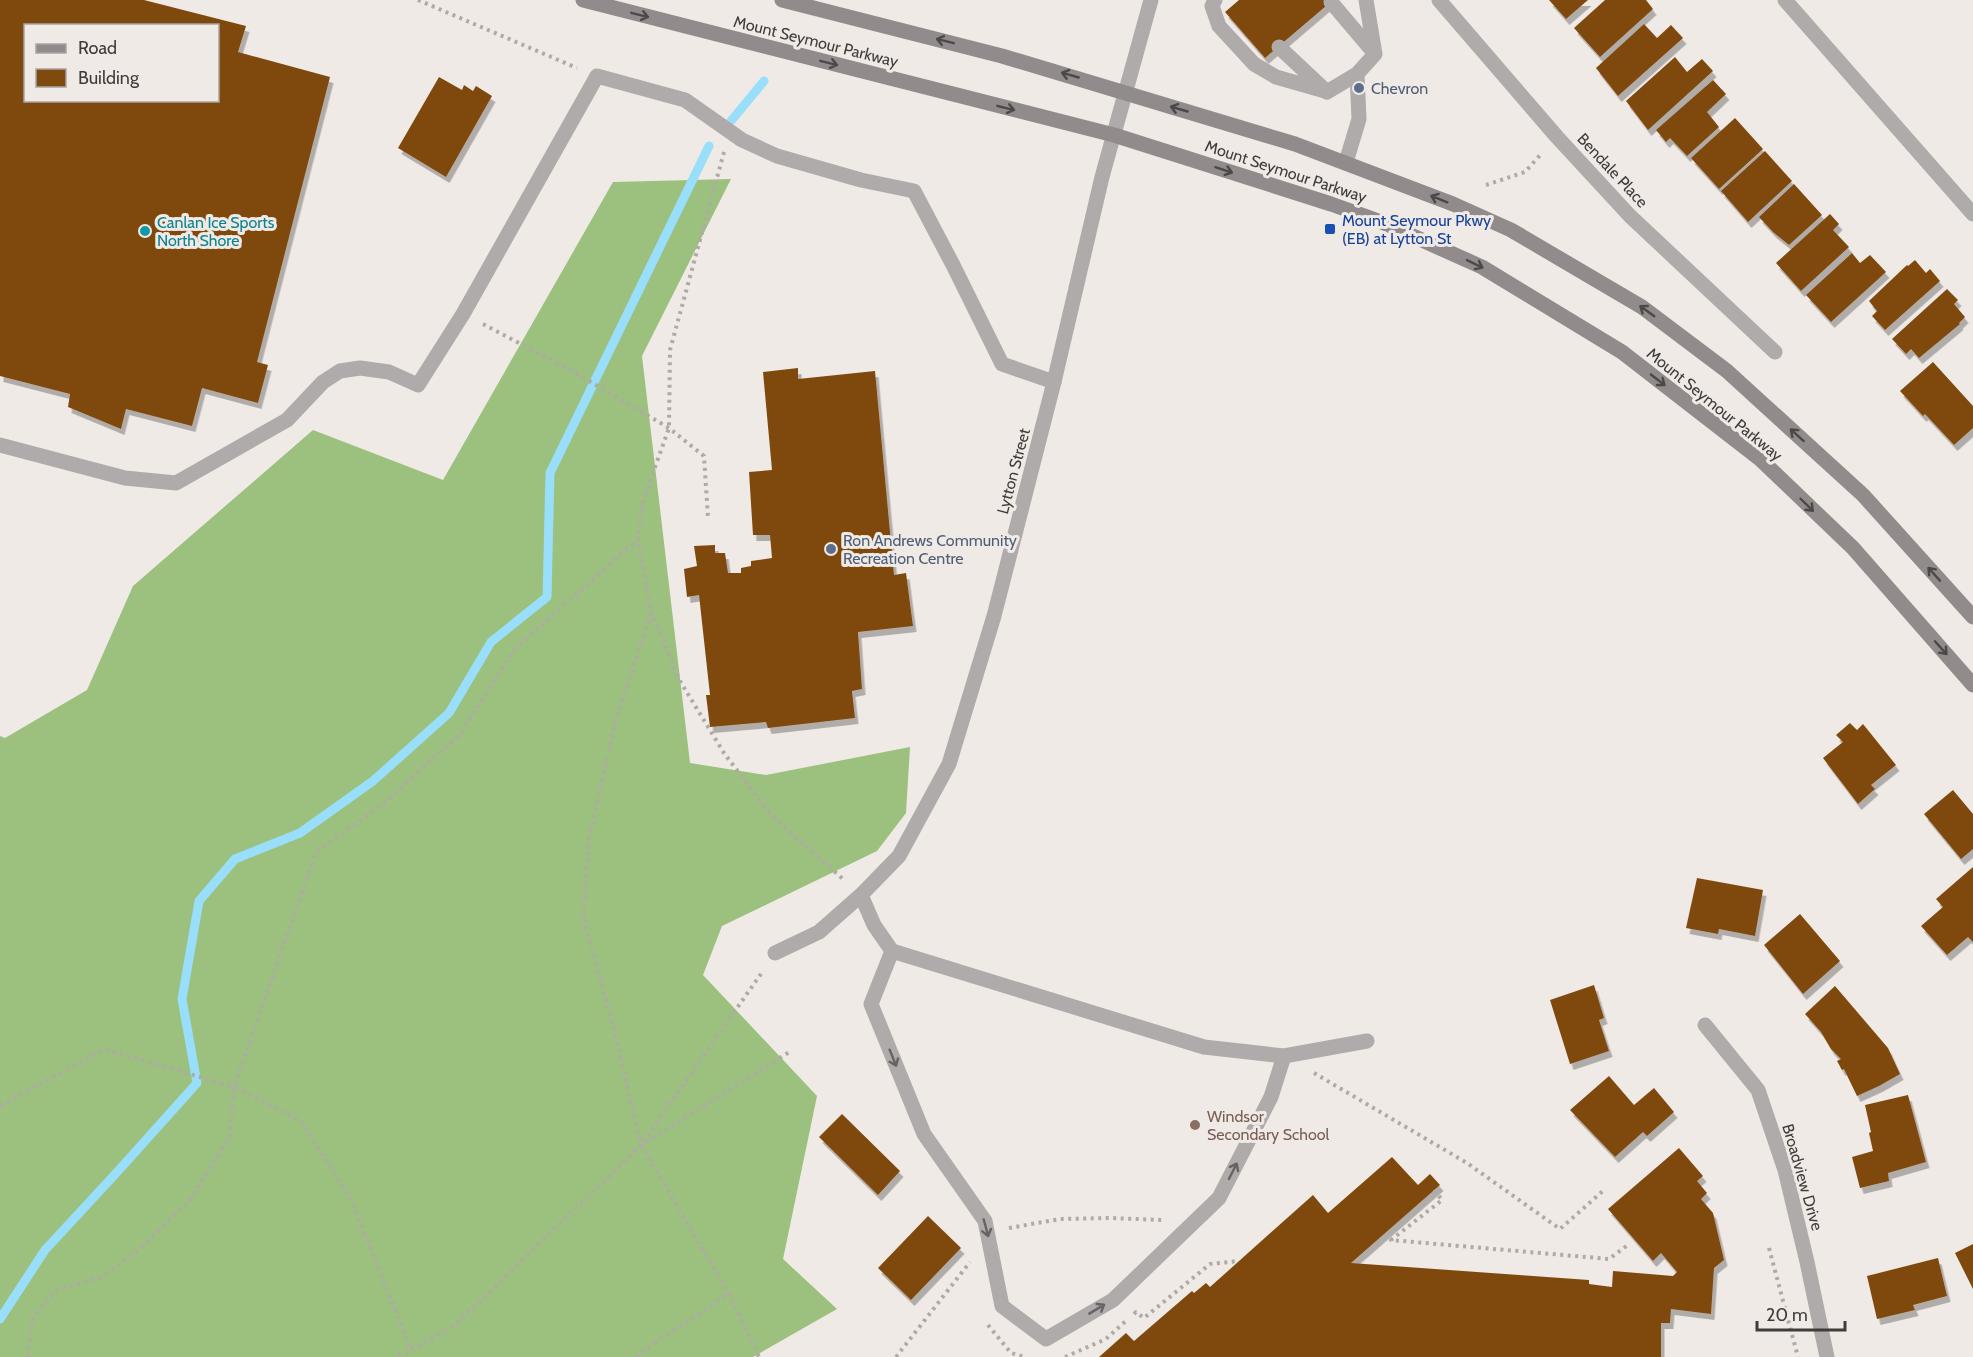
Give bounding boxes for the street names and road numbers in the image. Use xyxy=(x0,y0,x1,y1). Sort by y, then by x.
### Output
street label: Mount Seymour Parkway xyxy=(732,12,900,71)
street label: Bendale Place xyxy=(1573,129,1652,211)
street label: Mount Seymour Parkway xyxy=(1203,136,1369,207)
street label: Mount Seymour Parkway xyxy=(1643,344,1786,465)
street label: Lytton Street xyxy=(993,426,1034,516)
street label: Broadview Drive xyxy=(1778,1122,1827,1233)

